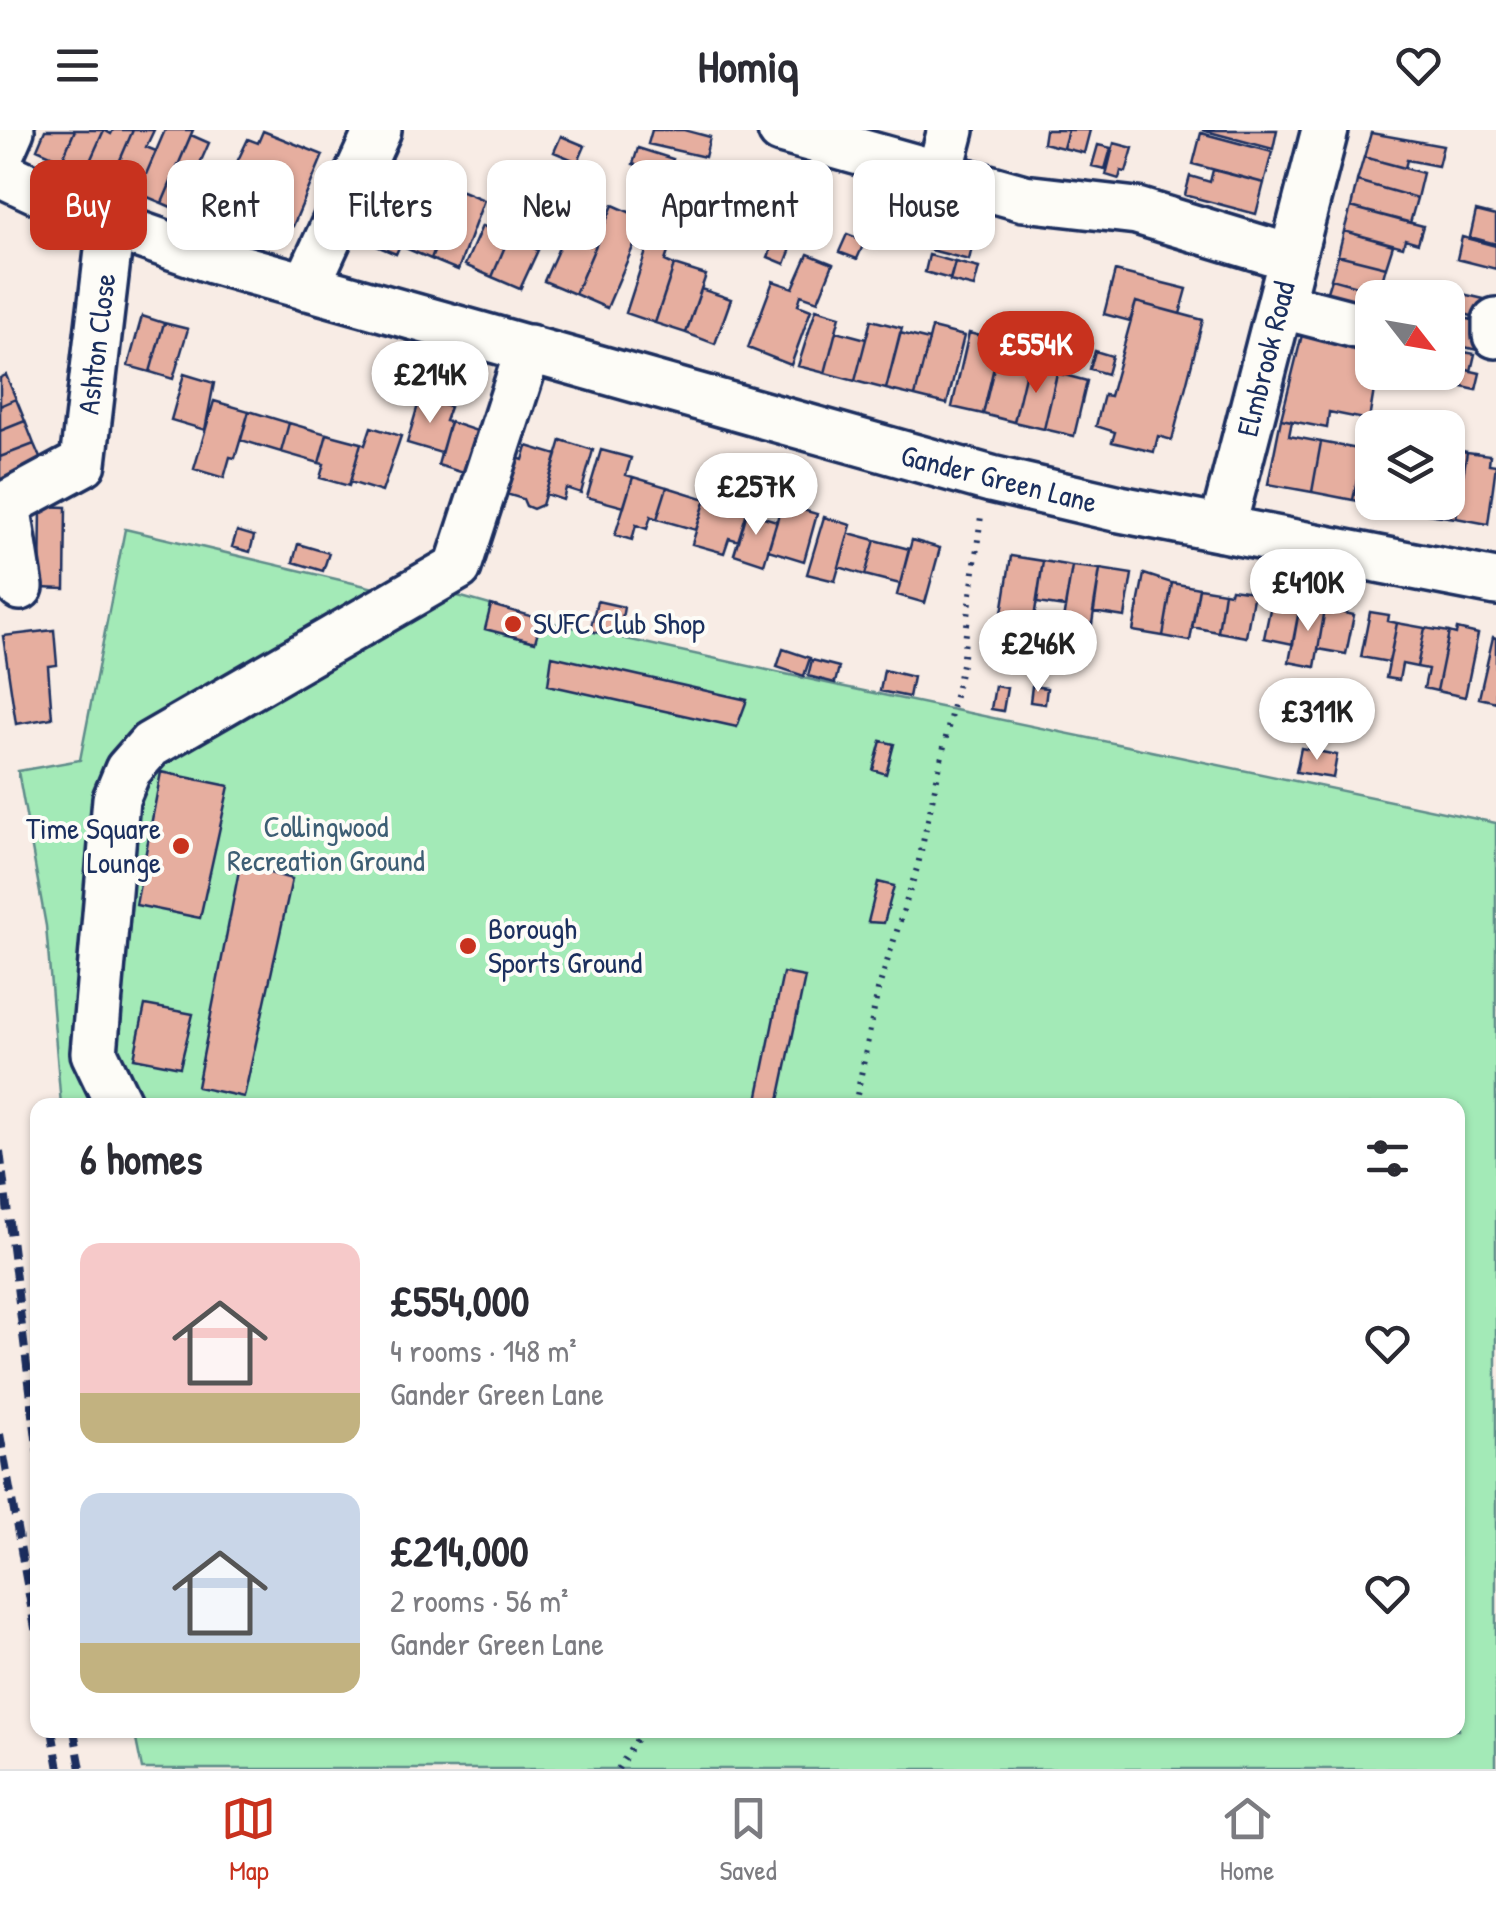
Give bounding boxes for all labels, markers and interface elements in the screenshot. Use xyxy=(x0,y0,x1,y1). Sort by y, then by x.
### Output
text: Homiq xyxy=(698,35,798,96)
icon: menu xyxy=(50,38,105,93)
icon: heart xyxy=(1391,38,1446,93)
chip: Buy xyxy=(30,160,147,250)
chip: Rent xyxy=(167,160,294,250)
chip: Filters xyxy=(314,160,467,250)
chip: New xyxy=(487,160,606,250)
chip: Apartment xyxy=(626,160,833,250)
chip: House xyxy=(853,160,995,250)
street label: Ashton Close xyxy=(68,271,124,417)
street label: Elmbrook Road xyxy=(1226,277,1304,440)
north arrow xyxy=(1355,280,1465,390)
map controls xyxy=(1355,280,1465,520)
pin: £554K xyxy=(966,311,1106,396)
text: £554K xyxy=(999,322,1073,365)
pin: £214K xyxy=(360,341,500,426)
text: £214K xyxy=(394,352,466,395)
button: layers xyxy=(1355,410,1465,520)
street label: Gander Green Lane xyxy=(897,434,1101,522)
pin: £257K xyxy=(686,453,826,538)
text: £257K xyxy=(717,464,795,507)
pin: £410K xyxy=(1238,549,1378,634)
text: £410K xyxy=(1272,560,1344,603)
place label: SUFC Club Shop xyxy=(533,603,705,643)
pin: £246K xyxy=(968,610,1108,695)
marker: SUFC Club Shop xyxy=(502,613,524,635)
text: £246K xyxy=(1001,621,1075,664)
pin: £311K xyxy=(1247,678,1387,763)
text: £311K xyxy=(1281,689,1353,732)
park label: Collingwood Recreation Ground xyxy=(227,806,425,880)
place label: Time Square Lounge xyxy=(26,808,161,882)
marker: Time Square Lounge xyxy=(170,835,192,857)
place label: Borough Sports Ground xyxy=(488,908,643,982)
marker: Borough Sports Ground xyxy=(457,935,479,957)
text: 6 homes xyxy=(80,1130,202,1187)
icon: filters xyxy=(1360,1131,1415,1186)
text: £554,000 xyxy=(390,1272,529,1329)
icon: home xyxy=(160,1283,280,1403)
icon: heart xyxy=(1360,1316,1415,1371)
text: 4 rooms · 148 m² xyxy=(390,1329,577,1372)
text: Gander Green Lane xyxy=(390,1372,604,1415)
text: £214,000 xyxy=(390,1522,529,1579)
icon: home xyxy=(160,1533,280,1653)
icon: heart xyxy=(1360,1566,1415,1621)
text: 2 rooms · 56 m² xyxy=(390,1579,568,1622)
text: Gander Green Lane xyxy=(390,1622,604,1665)
tab: Map xyxy=(221,1791,276,1889)
tab: Saved xyxy=(719,1791,777,1889)
tab: Home xyxy=(1220,1791,1275,1889)

